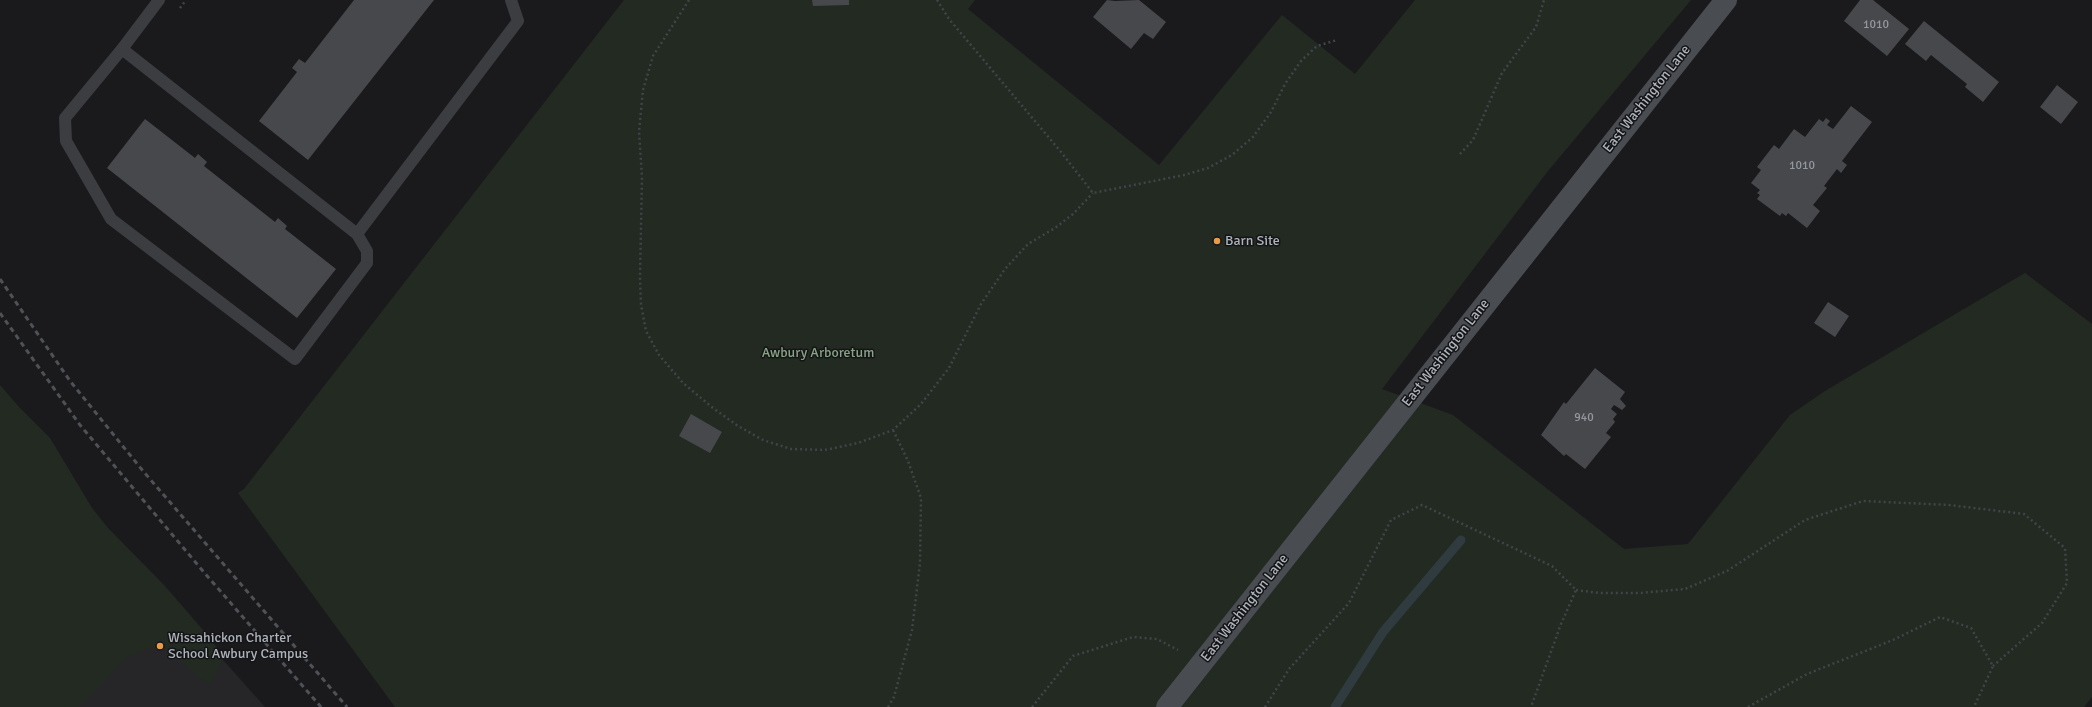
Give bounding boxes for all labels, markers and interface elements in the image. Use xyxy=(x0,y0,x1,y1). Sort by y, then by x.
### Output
house number: 1010 xyxy=(1863,18,1889,32)
street label: East Washington Lane xyxy=(1600,42,1694,156)
house number: 1010 xyxy=(1789,159,1815,173)
place label: Barn Site xyxy=(1225,233,1280,249)
marker: Barn Site xyxy=(1212,236,1222,246)
street label: East Washington Lane xyxy=(1399,296,1493,410)
park label: Awbury Arboretum xyxy=(762,345,874,361)
house number: 940 xyxy=(1574,411,1594,425)
street label: East Washington Lane xyxy=(1198,551,1292,665)
place label: Wissahickon Charter School Awbury Campus xyxy=(168,630,308,662)
marker: Wissahickon Charter School Awbury Campus xyxy=(155,641,165,651)

